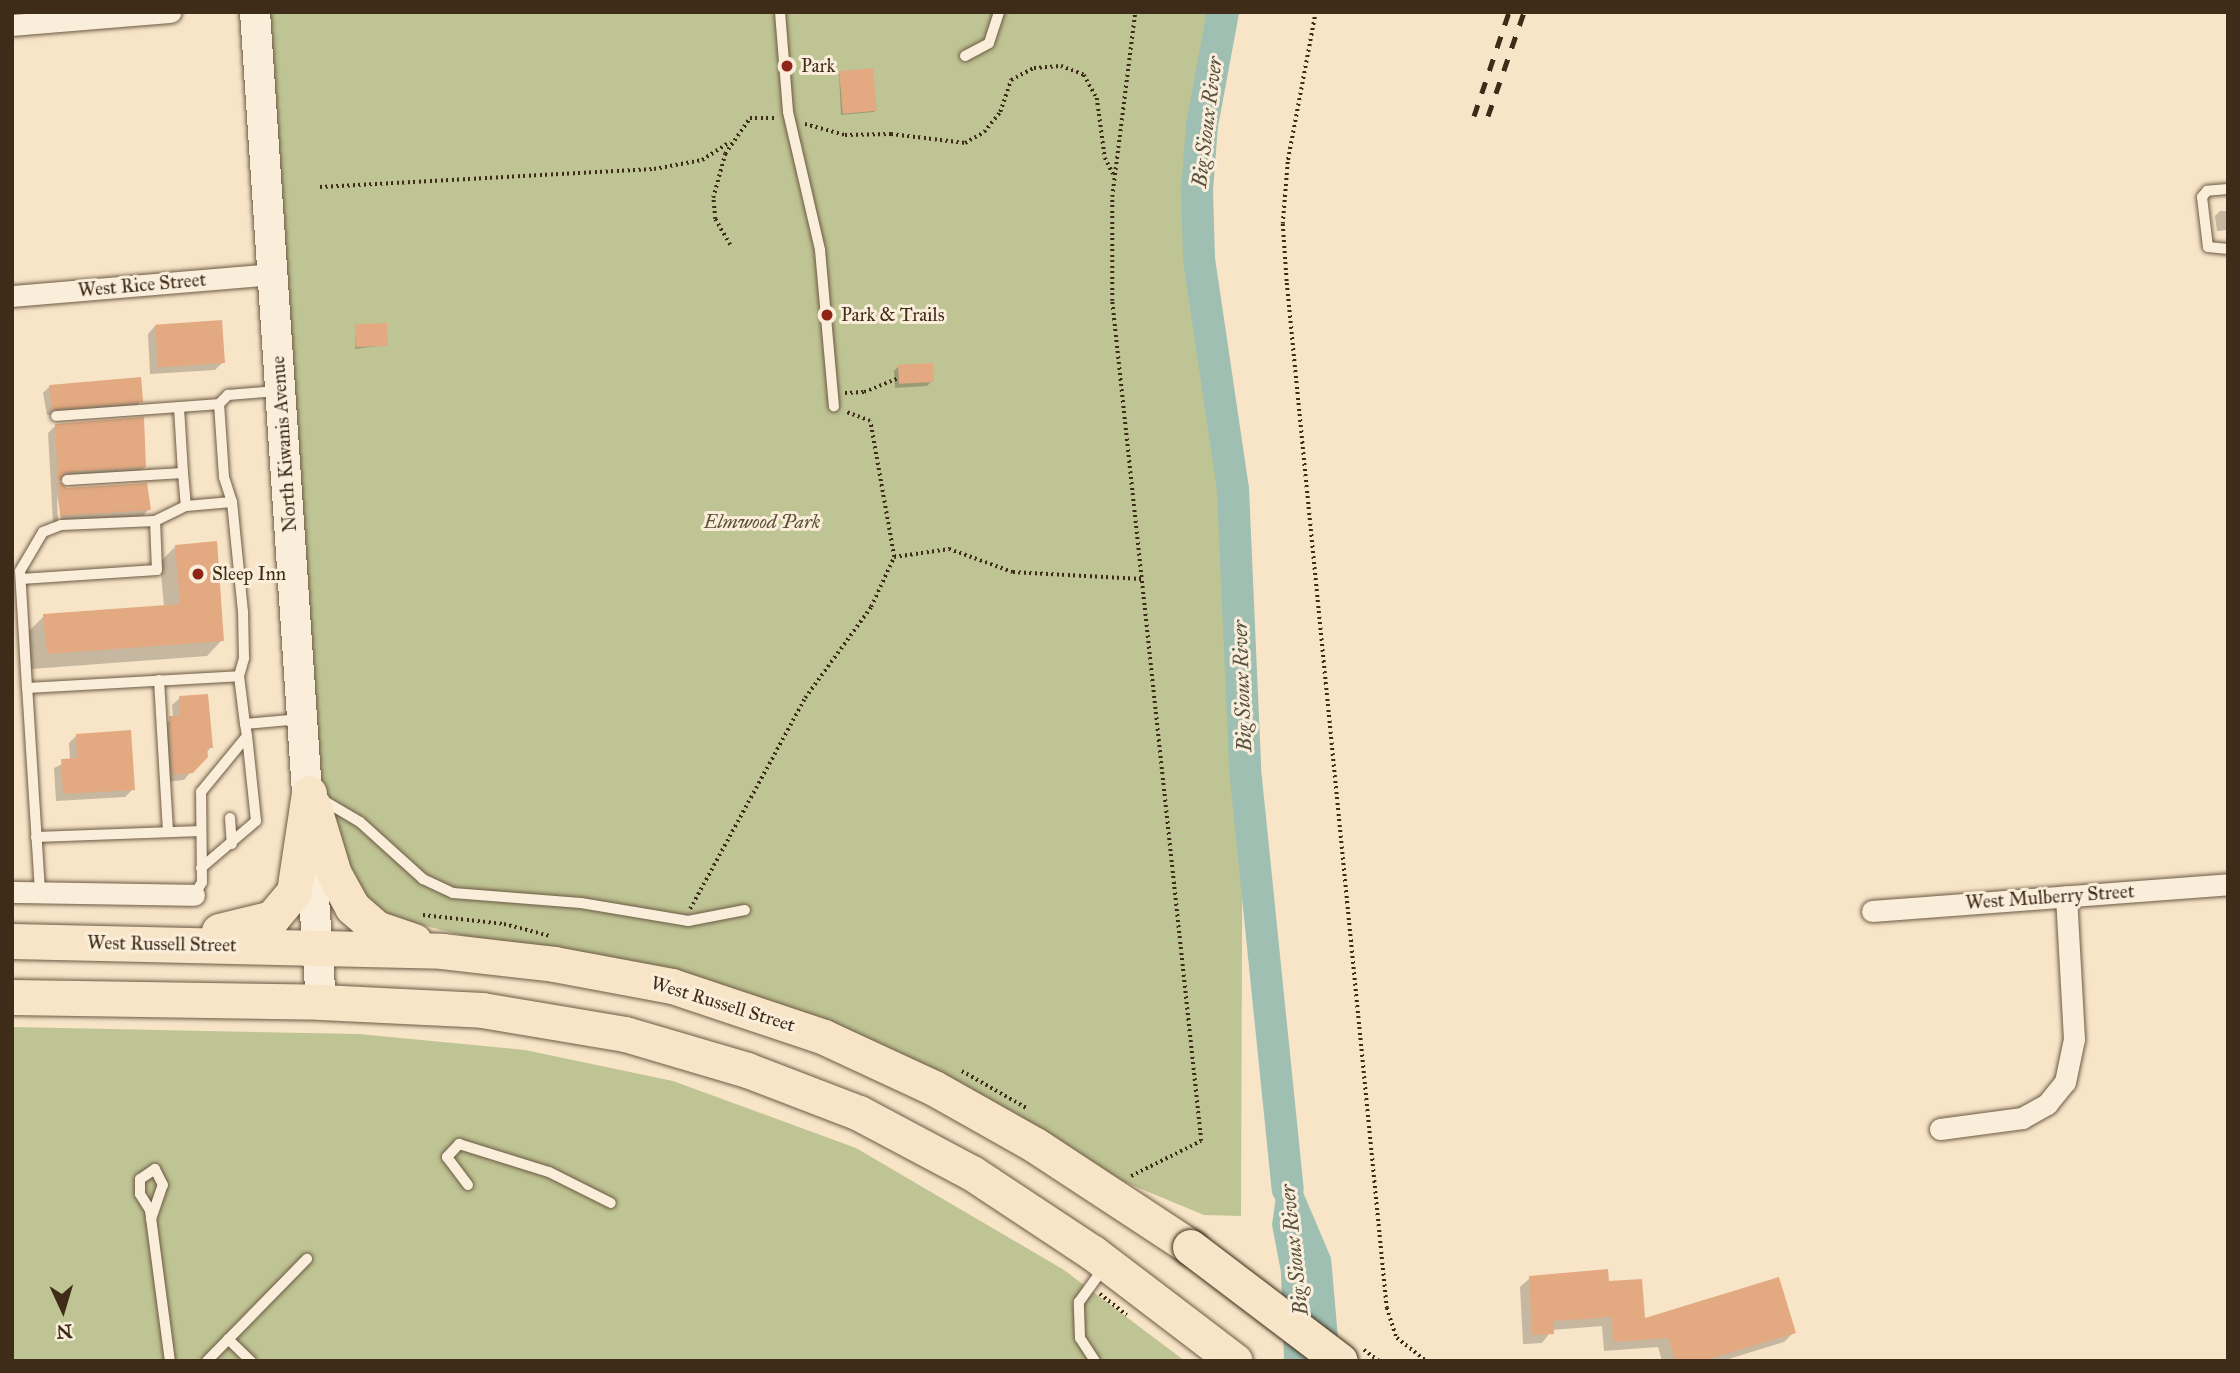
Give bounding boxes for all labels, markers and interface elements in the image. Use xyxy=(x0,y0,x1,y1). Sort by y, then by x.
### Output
place label: Park xyxy=(801,55,835,77)
water label: Big Sioux River xyxy=(1186,55,1228,189)
marker: Park xyxy=(779,58,795,74)
street label: West Rice Street xyxy=(77,268,207,302)
place label: Park & Trails xyxy=(841,304,945,326)
marker: Park & Trails xyxy=(819,307,835,323)
street label: North Kiwanis Avenue xyxy=(266,355,302,533)
park label: Elmwood Park xyxy=(704,511,820,533)
place label: Sleep Inn xyxy=(212,563,286,585)
marker: Sleep Inn xyxy=(190,566,206,582)
water label: Big Sioux River xyxy=(1227,620,1257,752)
street label: West Mulberry Street xyxy=(1965,880,2135,914)
street label: West Russell Street xyxy=(87,931,237,957)
street label: West Russell Street xyxy=(648,971,798,1037)
water label: Big Sioux River xyxy=(1275,1183,1313,1317)
north arrow xyxy=(28,1275,98,1345)
text: N xyxy=(56,1319,73,1343)

